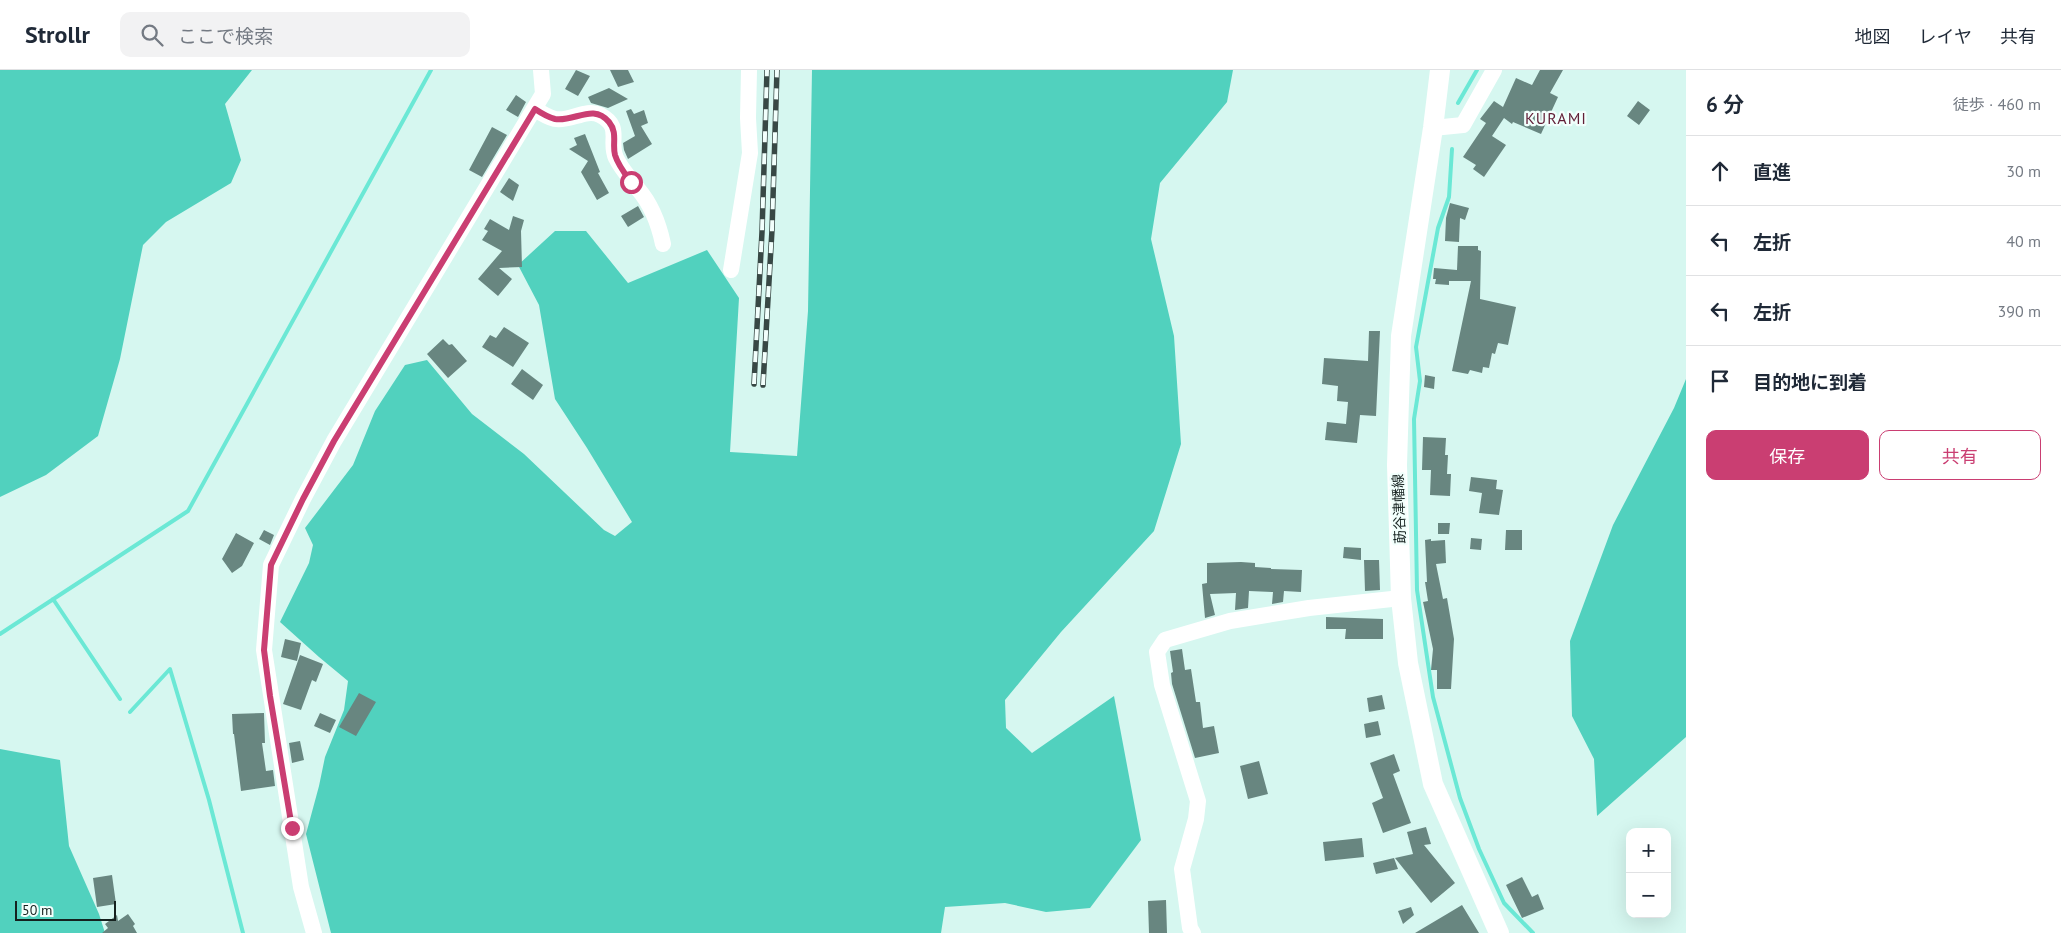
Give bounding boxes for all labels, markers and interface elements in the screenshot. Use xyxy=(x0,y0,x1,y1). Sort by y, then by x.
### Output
search box xyxy=(120,12,470,57)
text: Strollr xyxy=(25,19,90,50)
icon: search xyxy=(138,21,166,49)
text: ここで検索 xyxy=(178,24,273,48)
text: 地図 xyxy=(1855,25,1891,48)
text: レイヤ xyxy=(1919,25,1972,48)
text: 共有 xyxy=(2000,25,2036,48)
text: 6 分 xyxy=(1706,91,1744,118)
text: 徒歩 · 460 m xyxy=(1953,94,2041,114)
district label: KURAMI xyxy=(1525,108,1587,128)
icon: ahead xyxy=(1706,157,1734,185)
text: 直進 xyxy=(1753,160,1791,184)
text: 30 m xyxy=(2006,161,2041,181)
route start xyxy=(620,171,643,194)
icon: left xyxy=(1706,227,1734,255)
text: 左折 xyxy=(1753,230,1791,254)
text: 40 m xyxy=(2006,231,2041,251)
icon: left xyxy=(1706,297,1734,325)
text: 左折 xyxy=(1753,300,1791,324)
text: 390 m xyxy=(1998,301,2041,321)
icon: arrive xyxy=(1706,367,1734,395)
text: 目的地に到着 xyxy=(1753,370,1867,394)
button: 保存 xyxy=(1706,430,1869,480)
button: 共有 xyxy=(1879,430,2041,480)
street label: 莇谷津幡線 xyxy=(1389,474,1409,544)
route end xyxy=(281,817,304,840)
map controls xyxy=(1626,828,1671,918)
button: + xyxy=(1626,828,1671,873)
button: − xyxy=(1626,873,1671,918)
scale bar xyxy=(15,898,116,921)
text: 50 m xyxy=(22,901,52,919)

